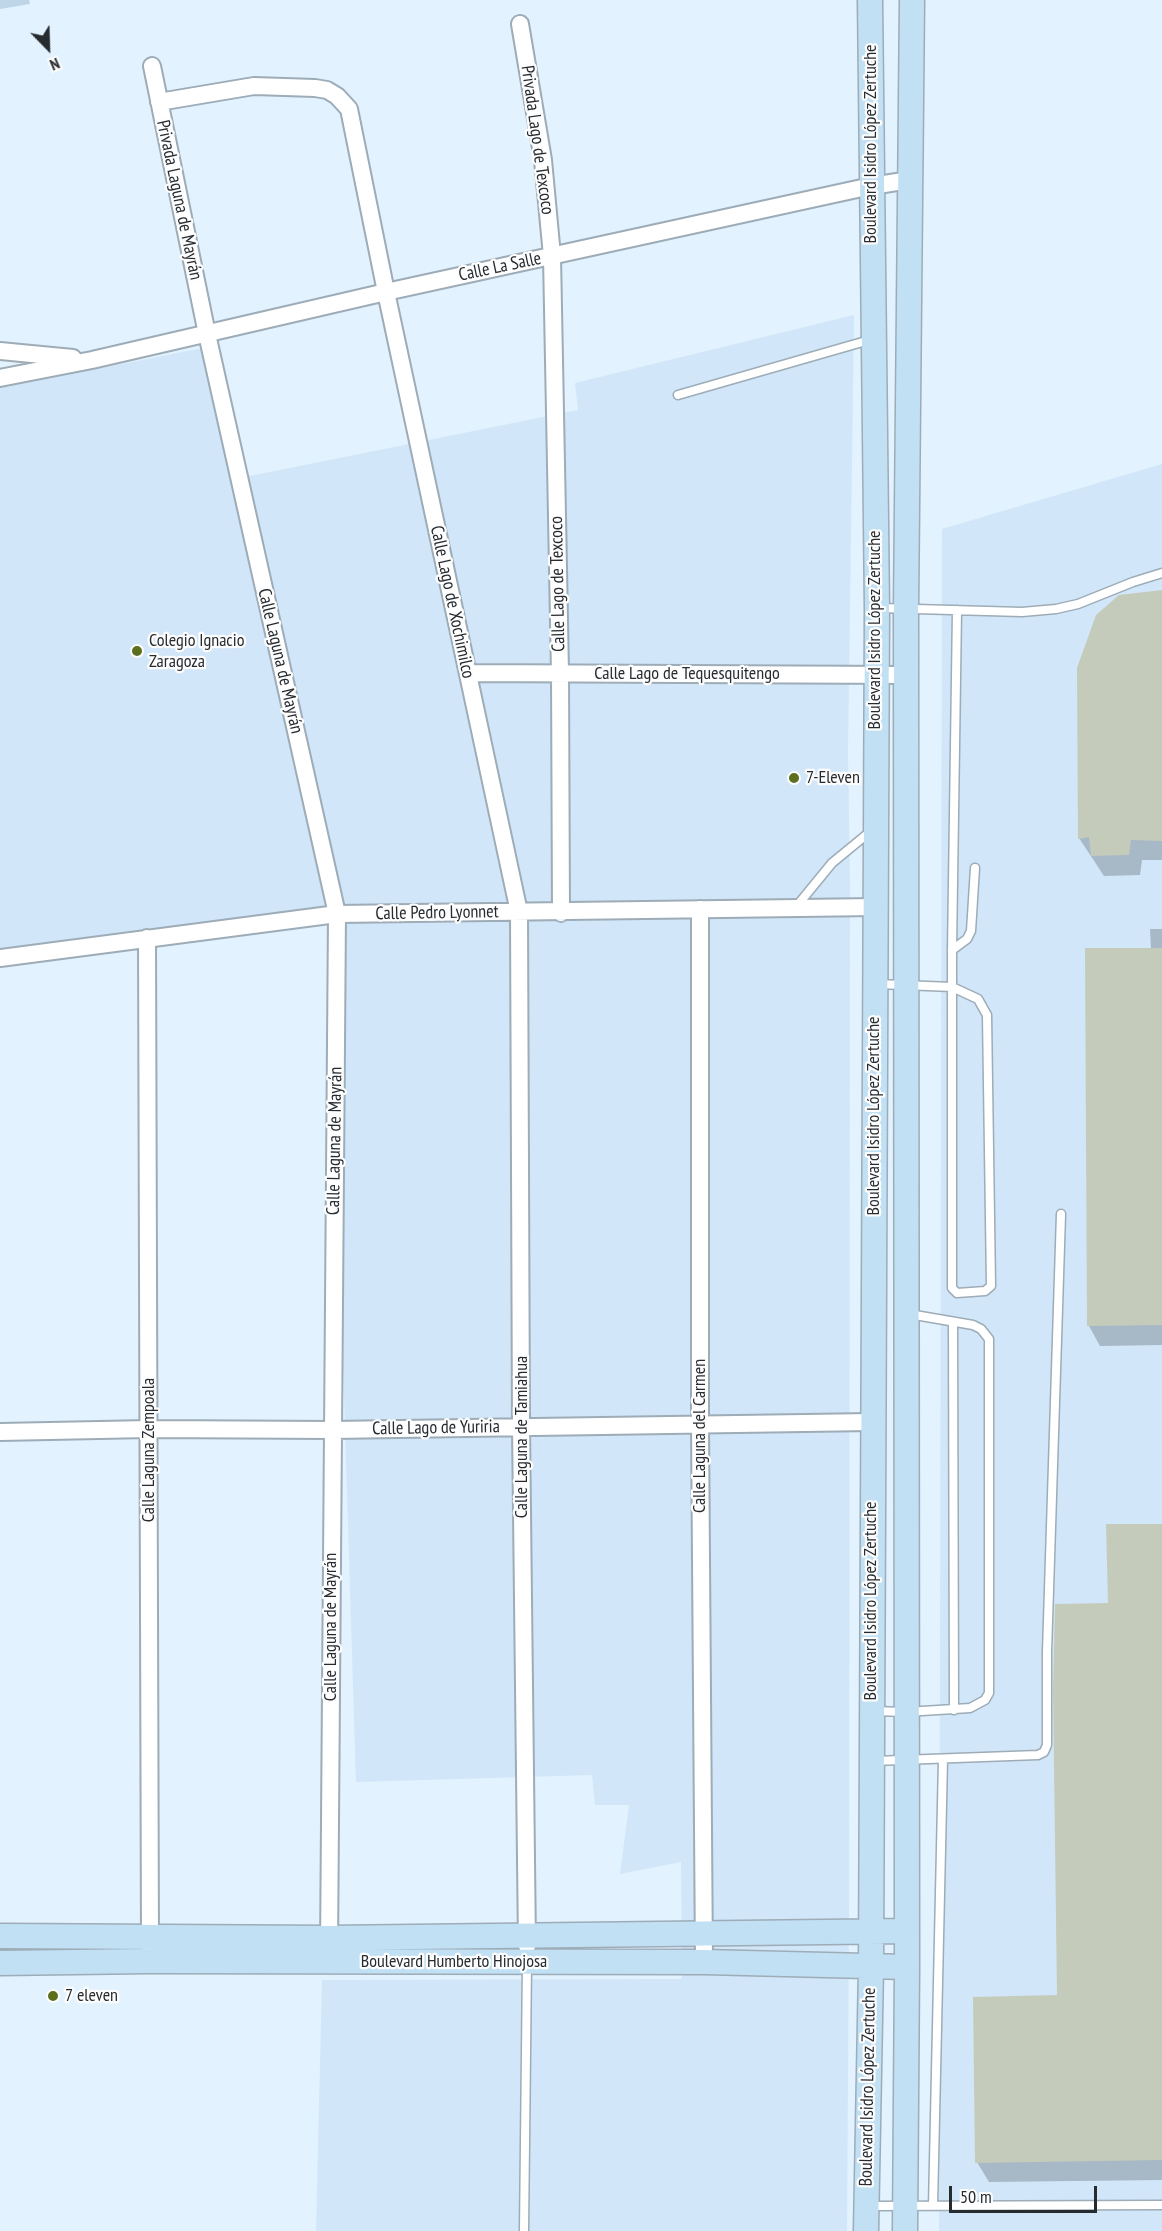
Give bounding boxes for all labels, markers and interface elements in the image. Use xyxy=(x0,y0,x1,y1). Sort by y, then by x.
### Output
north arrow xyxy=(18,18,78,78)
street label: Boulevard Isidro López Zertuche xyxy=(860,44,882,244)
text: N xyxy=(47,54,63,75)
street label: Privada Lago de Texcoco xyxy=(516,64,558,216)
street label: Privada Laguna de Mayrán xyxy=(152,118,206,282)
street label: Calle La Salle xyxy=(457,248,543,286)
street label: Calle Lago de Texcoco xyxy=(546,516,570,652)
street label: Calle Lago de Xochimilco xyxy=(425,524,479,680)
street label: Boulevard Isidro López Zertuche xyxy=(864,530,886,730)
street label: Calle Laguna de Mayrán xyxy=(253,586,307,736)
place label: Colegio Ignacio Zaragoza xyxy=(149,630,244,672)
marker: Colegio Ignacio Zaragoza xyxy=(130,644,144,658)
street label: Calle Lago de Tequesquitengo xyxy=(594,663,780,685)
place label: 7-Eleven xyxy=(806,767,860,789)
marker: 7-Eleven xyxy=(787,771,801,785)
street label: Calle Pedro Lyonnet xyxy=(375,901,499,925)
street label: Boulevard Isidro López Zertuche xyxy=(863,1016,885,1216)
street label: Calle Laguna de Mayrán xyxy=(323,1067,347,1215)
street label: Calle Laguna de Tamiahua xyxy=(511,1356,533,1518)
street label: Calle Laguna del Carmen xyxy=(689,1359,711,1513)
street label: Calle Laguna Zempoala xyxy=(138,1378,160,1522)
street label: Calle Lago de Yuriria xyxy=(372,1416,500,1440)
street label: Boulevard Isidro López Zertuche xyxy=(860,1501,882,1701)
street label: Calle Laguna de Mayrán xyxy=(320,1553,342,1701)
street label: Boulevard Humberto Hinojosa xyxy=(361,1951,547,1973)
place label: 7 eleven xyxy=(65,1985,118,2007)
street label: Boulevard Isidro López Zertuche xyxy=(855,1987,881,2187)
marker: 7 eleven xyxy=(46,1989,60,2003)
scale bar xyxy=(952,2174,1100,2212)
text: 50 m xyxy=(960,2185,992,2208)

